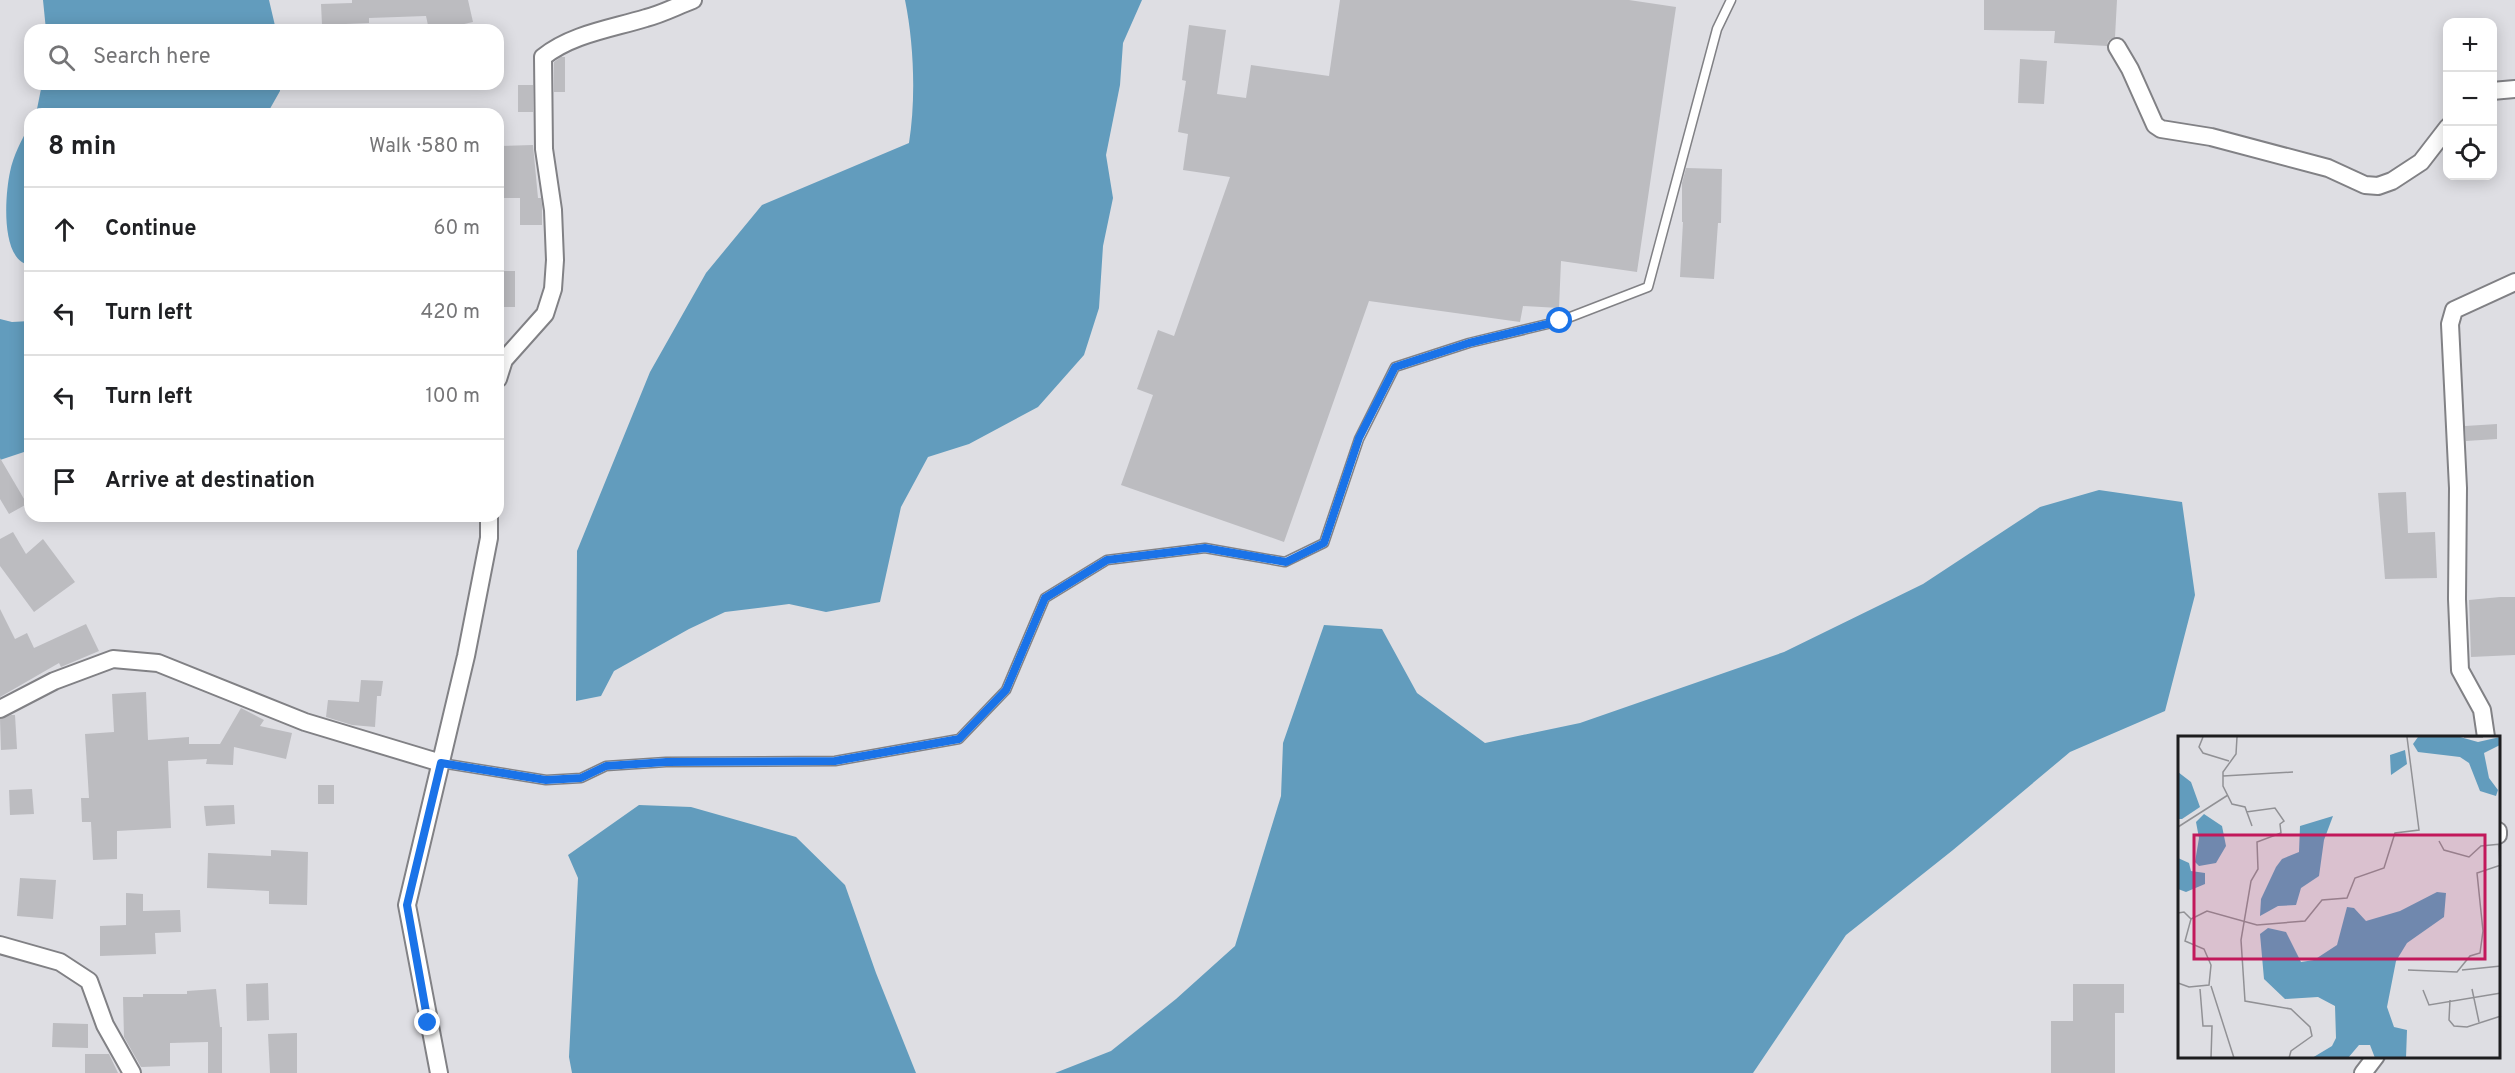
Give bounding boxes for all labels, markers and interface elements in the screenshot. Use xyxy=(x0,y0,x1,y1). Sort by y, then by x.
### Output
map controls xyxy=(2443,18,2497,180)
button: + xyxy=(2443,18,2497,72)
search box xyxy=(24,24,504,90)
icon: search xyxy=(45,41,78,74)
text: Search here xyxy=(93,44,211,71)
button: − xyxy=(2443,72,2497,126)
button: locate xyxy=(2443,126,2497,180)
text: 8 min xyxy=(48,131,116,164)
text: Walk · 580 m xyxy=(369,134,480,160)
icon: ahead xyxy=(48,213,81,246)
text: Continue xyxy=(105,216,196,243)
text: 60 m xyxy=(434,216,480,242)
icon: left xyxy=(48,297,81,330)
text: Turn left xyxy=(105,300,193,327)
text: 420 m xyxy=(421,300,480,326)
route start xyxy=(1546,307,1572,333)
icon: left xyxy=(48,381,81,414)
text: Turn left xyxy=(105,384,193,411)
text: 100 m xyxy=(425,384,480,410)
icon: arrive xyxy=(48,465,81,498)
text: Arrive at destination xyxy=(105,468,315,495)
inset map xyxy=(2178,736,2500,1058)
route end xyxy=(414,1009,440,1035)

